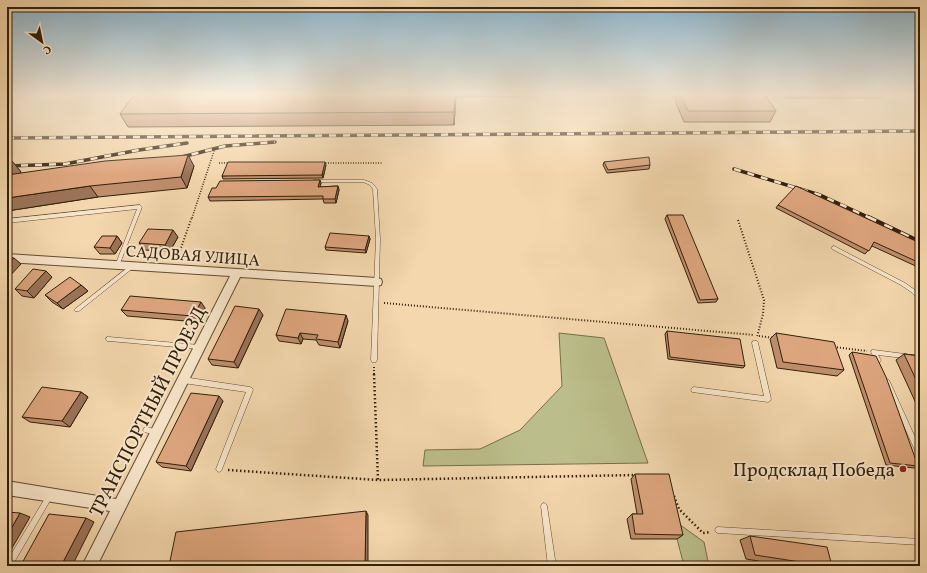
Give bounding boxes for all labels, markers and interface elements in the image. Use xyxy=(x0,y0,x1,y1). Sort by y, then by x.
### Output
north arrow xyxy=(22,22,62,62)
text: С xyxy=(40,41,54,57)
street label: САДОВАЯ УЛИЦА xyxy=(125,241,261,273)
street label: ТРАНСПОРТНЫЙ ПРОЕЗД xyxy=(84,302,213,522)
place label: Продсклад Победа xyxy=(733,458,895,484)
marker: Продсклад Победа xyxy=(898,464,908,474)

